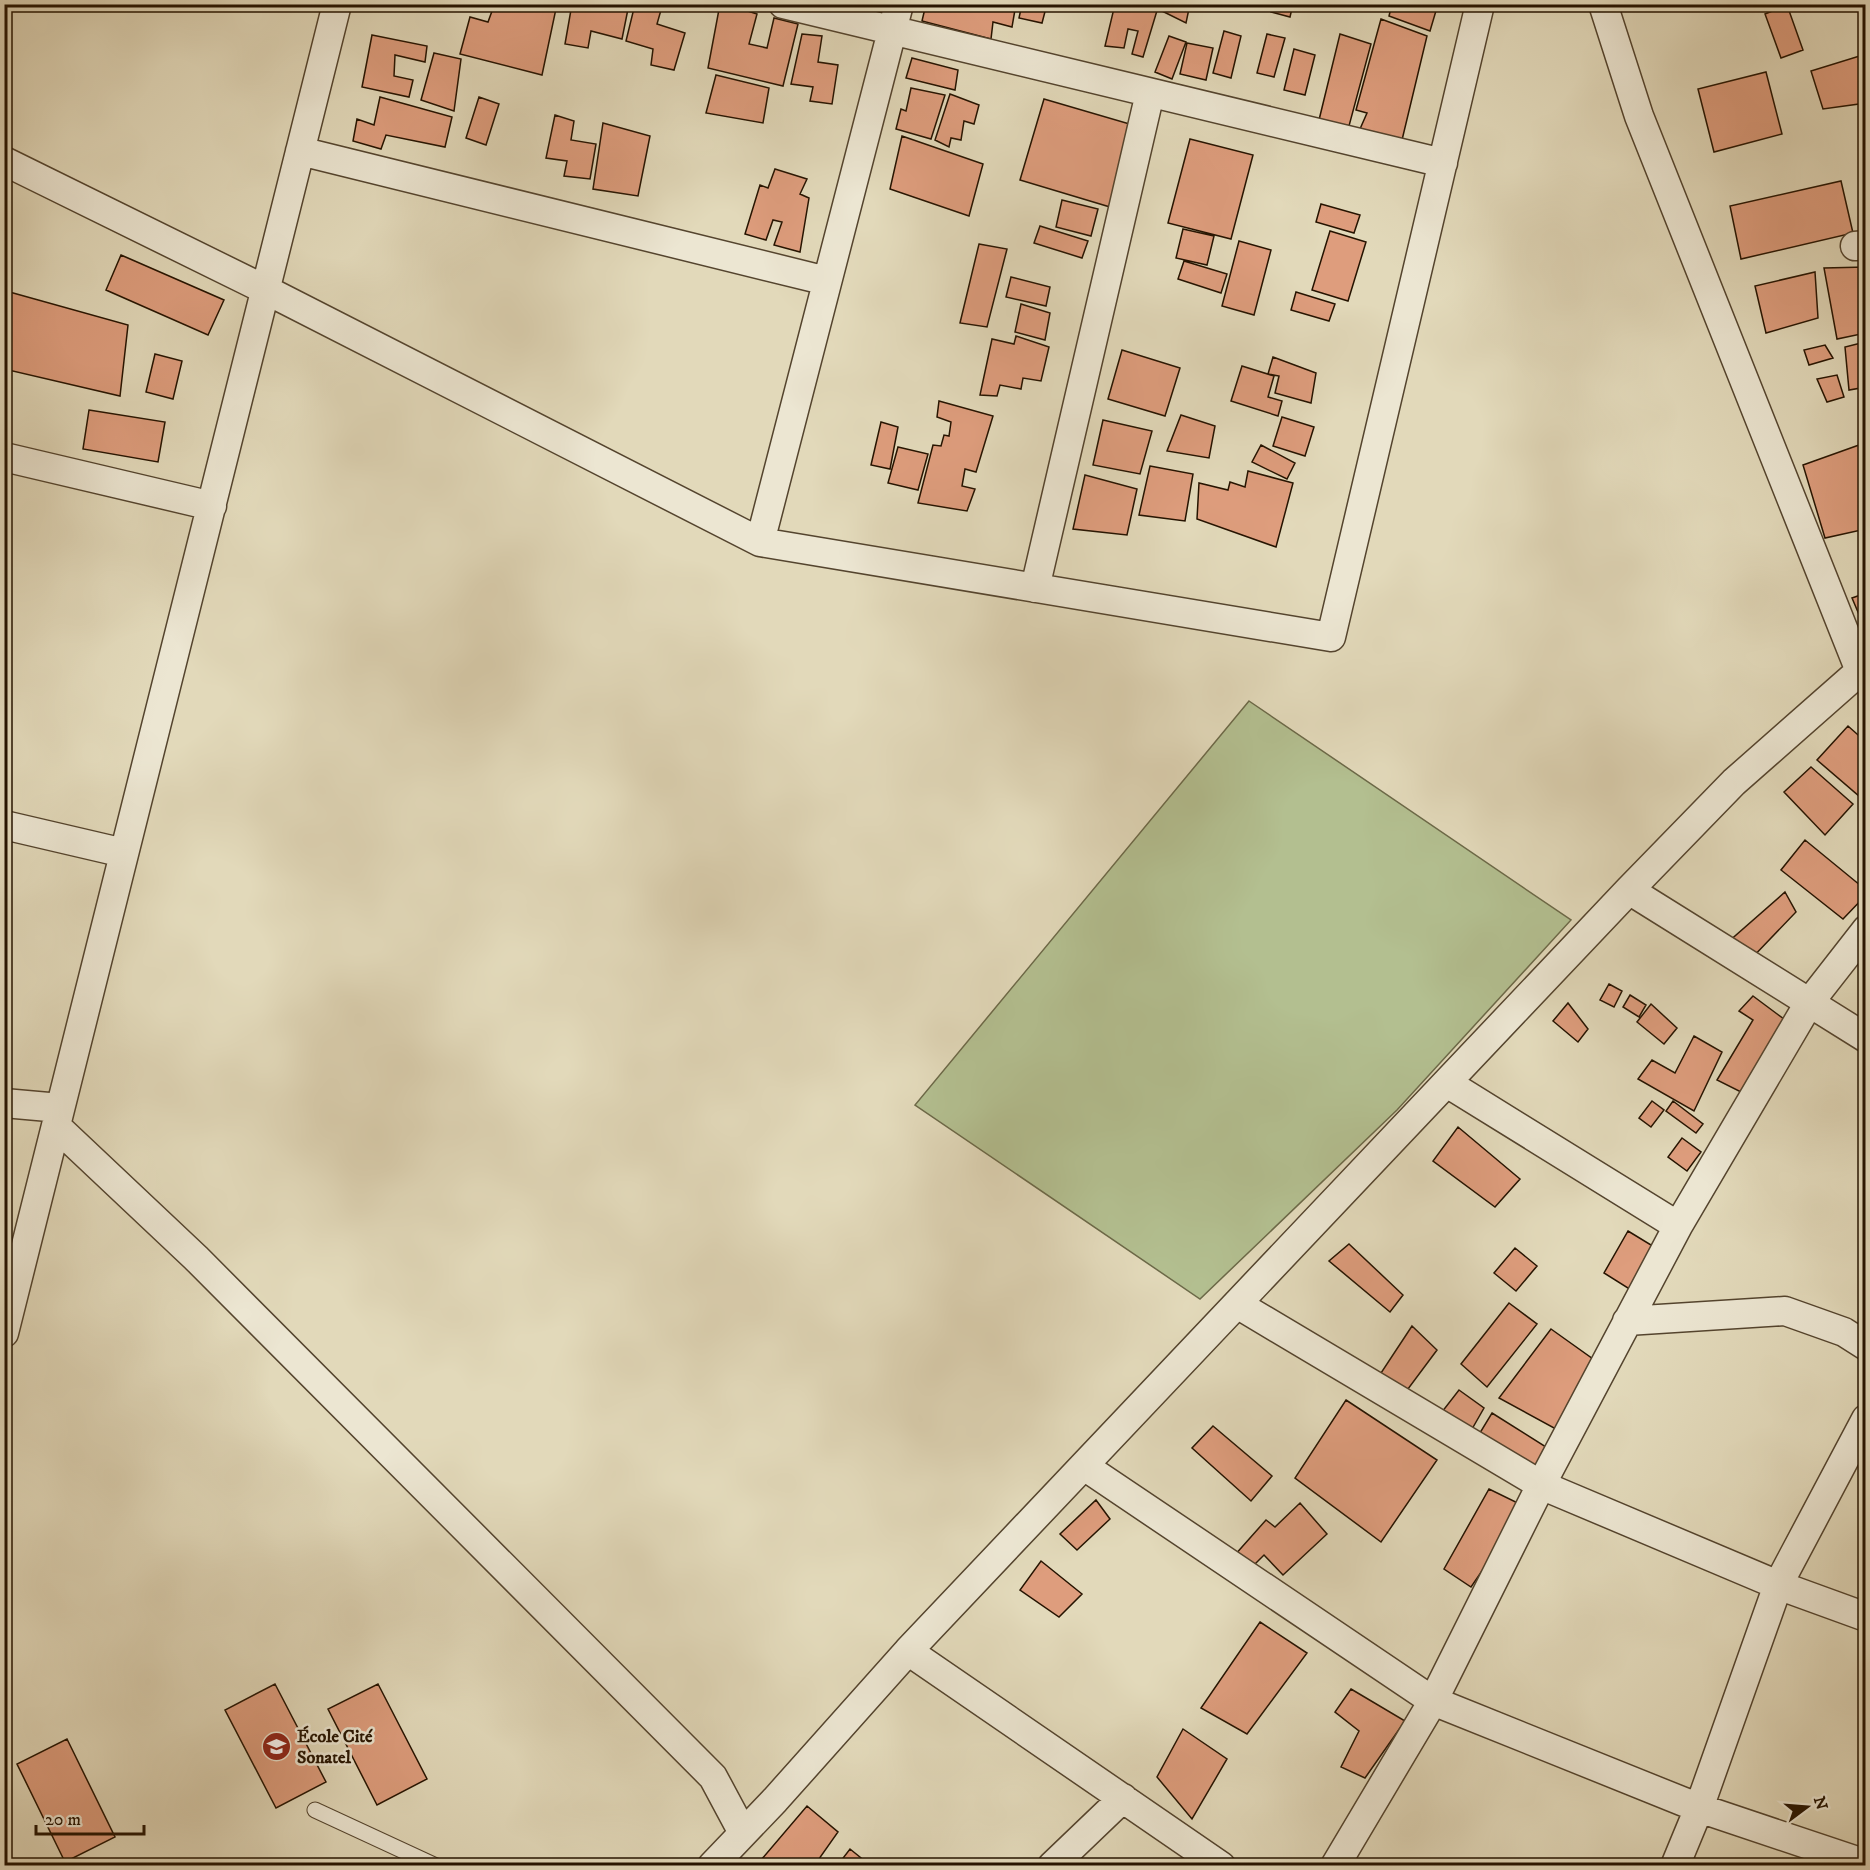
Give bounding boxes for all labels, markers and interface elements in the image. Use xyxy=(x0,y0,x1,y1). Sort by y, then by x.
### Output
place label: École Cité Sonatel xyxy=(297,1725,373,1769)
school or university icon: École Cité Sonatel xyxy=(260,1731,292,1763)
north arrow xyxy=(1777,1777,1837,1837)
text: N xyxy=(1809,1794,1832,1812)
scale bar xyxy=(36,1798,144,1836)
text: 20 m xyxy=(45,1809,81,1831)

